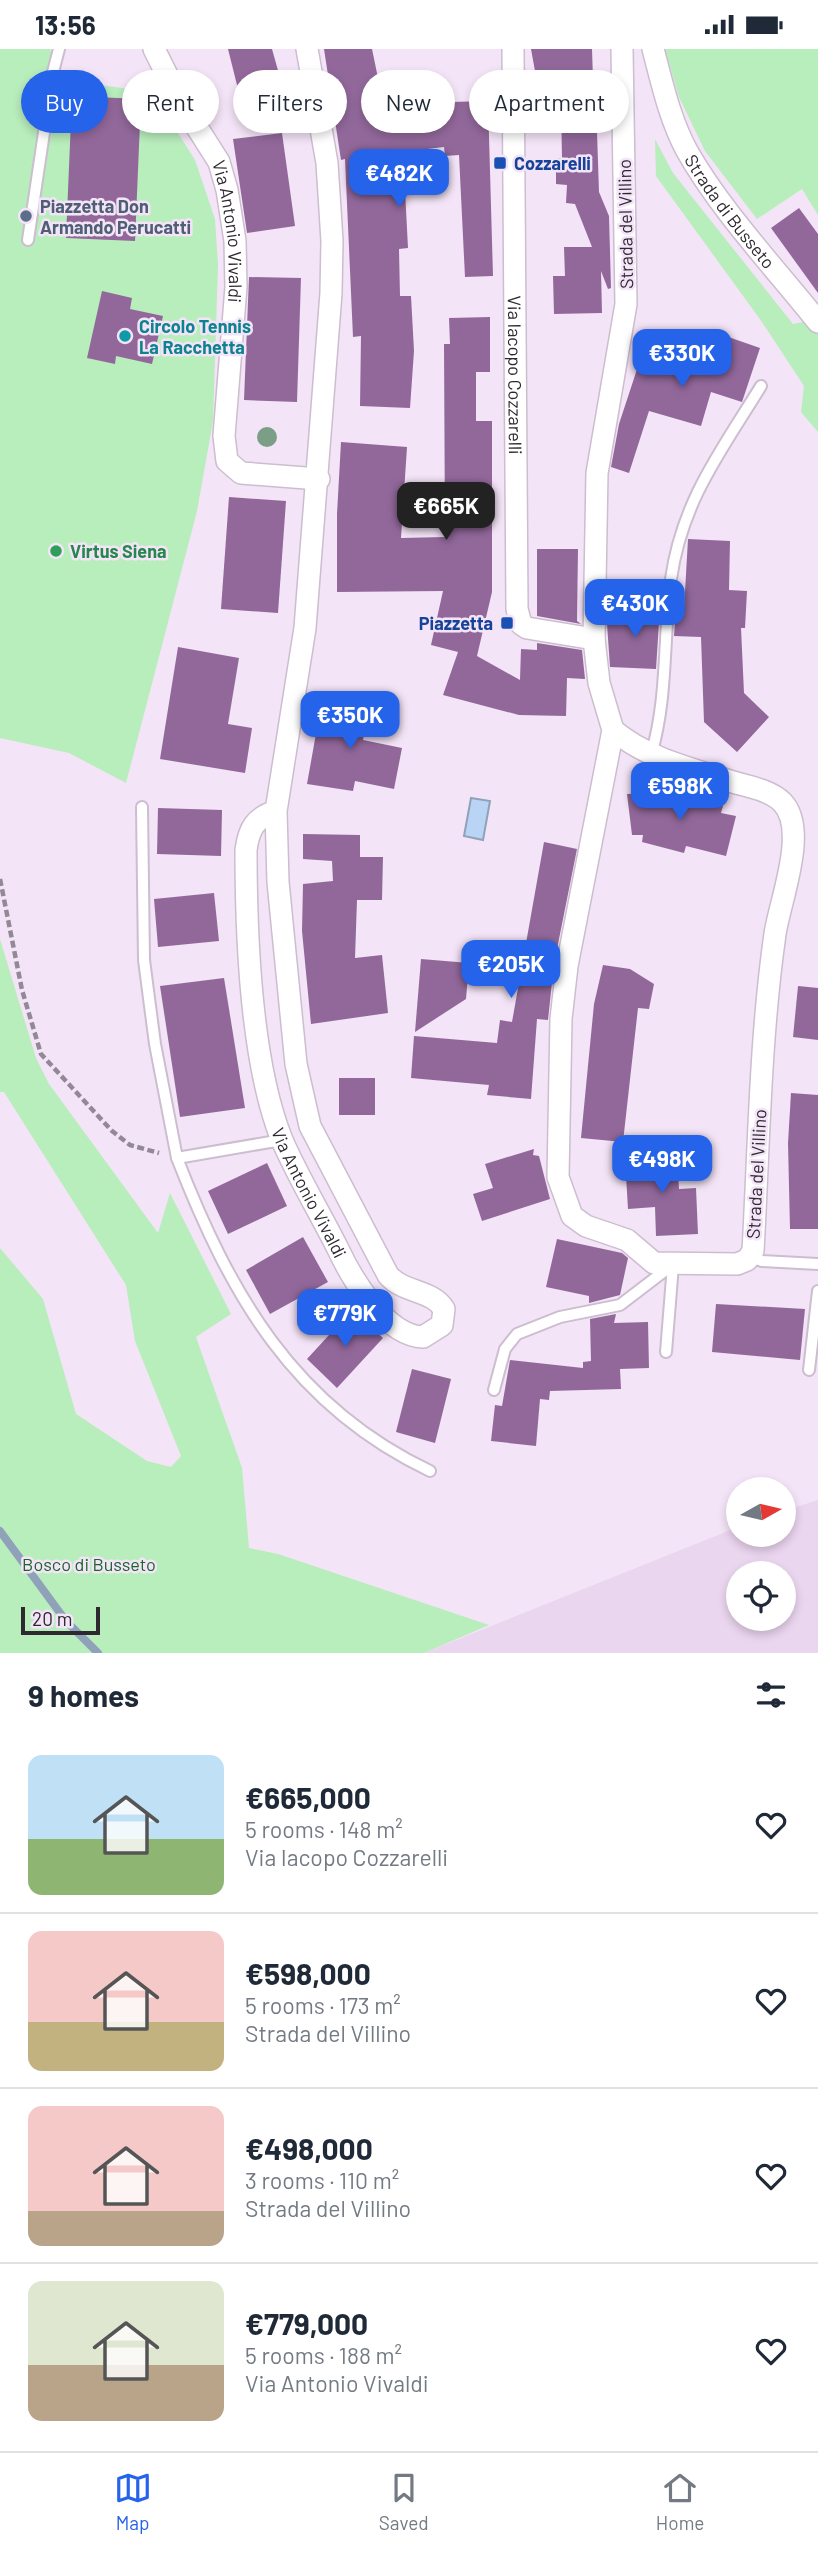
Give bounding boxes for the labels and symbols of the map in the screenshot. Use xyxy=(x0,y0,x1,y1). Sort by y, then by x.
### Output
pin: €482K xyxy=(350,149,448,209)
street label: Strada di Busseto xyxy=(680,150,780,273)
place label: Cozzarelli xyxy=(514,152,591,174)
marker: Cozzarelli xyxy=(492,155,508,171)
street label: Via Antonio Vivaldi xyxy=(208,158,247,303)
street label: Strada del Villino xyxy=(613,159,637,289)
place label: Piazzetta Don Armando Perucatti xyxy=(40,195,191,238)
marker: Piazzetta Don Armando Perucatti xyxy=(18,208,34,224)
street label: Via Iacopo Cozzarelli xyxy=(504,295,527,455)
place label: Circolo Tennis La Racchetta xyxy=(139,315,251,358)
marker: Circolo Tennis La Racchetta xyxy=(117,328,133,344)
pin: €330K xyxy=(633,329,731,389)
pin: €665K xyxy=(397,483,495,542)
place label: Virtus Siena xyxy=(70,540,167,562)
marker: Virtus Siena xyxy=(48,543,64,559)
pin: €430K xyxy=(586,579,684,639)
place label: Piazzetta xyxy=(419,612,493,634)
marker: Piazzetta xyxy=(499,615,515,631)
pin: €350K xyxy=(301,691,399,751)
pin: €598K xyxy=(631,763,729,822)
pin: €205K xyxy=(462,941,560,1000)
street label: Strada del Villino xyxy=(742,1109,770,1239)
street label: Via Antonio Vivaldi xyxy=(267,1125,352,1261)
pin: €498K xyxy=(613,1135,711,1195)
pin: €779K xyxy=(296,1289,394,1349)
north arrow xyxy=(726,1477,796,1547)
park label: Bosco di Busseto xyxy=(22,1553,156,1575)
scale bar xyxy=(21,1604,100,1636)

